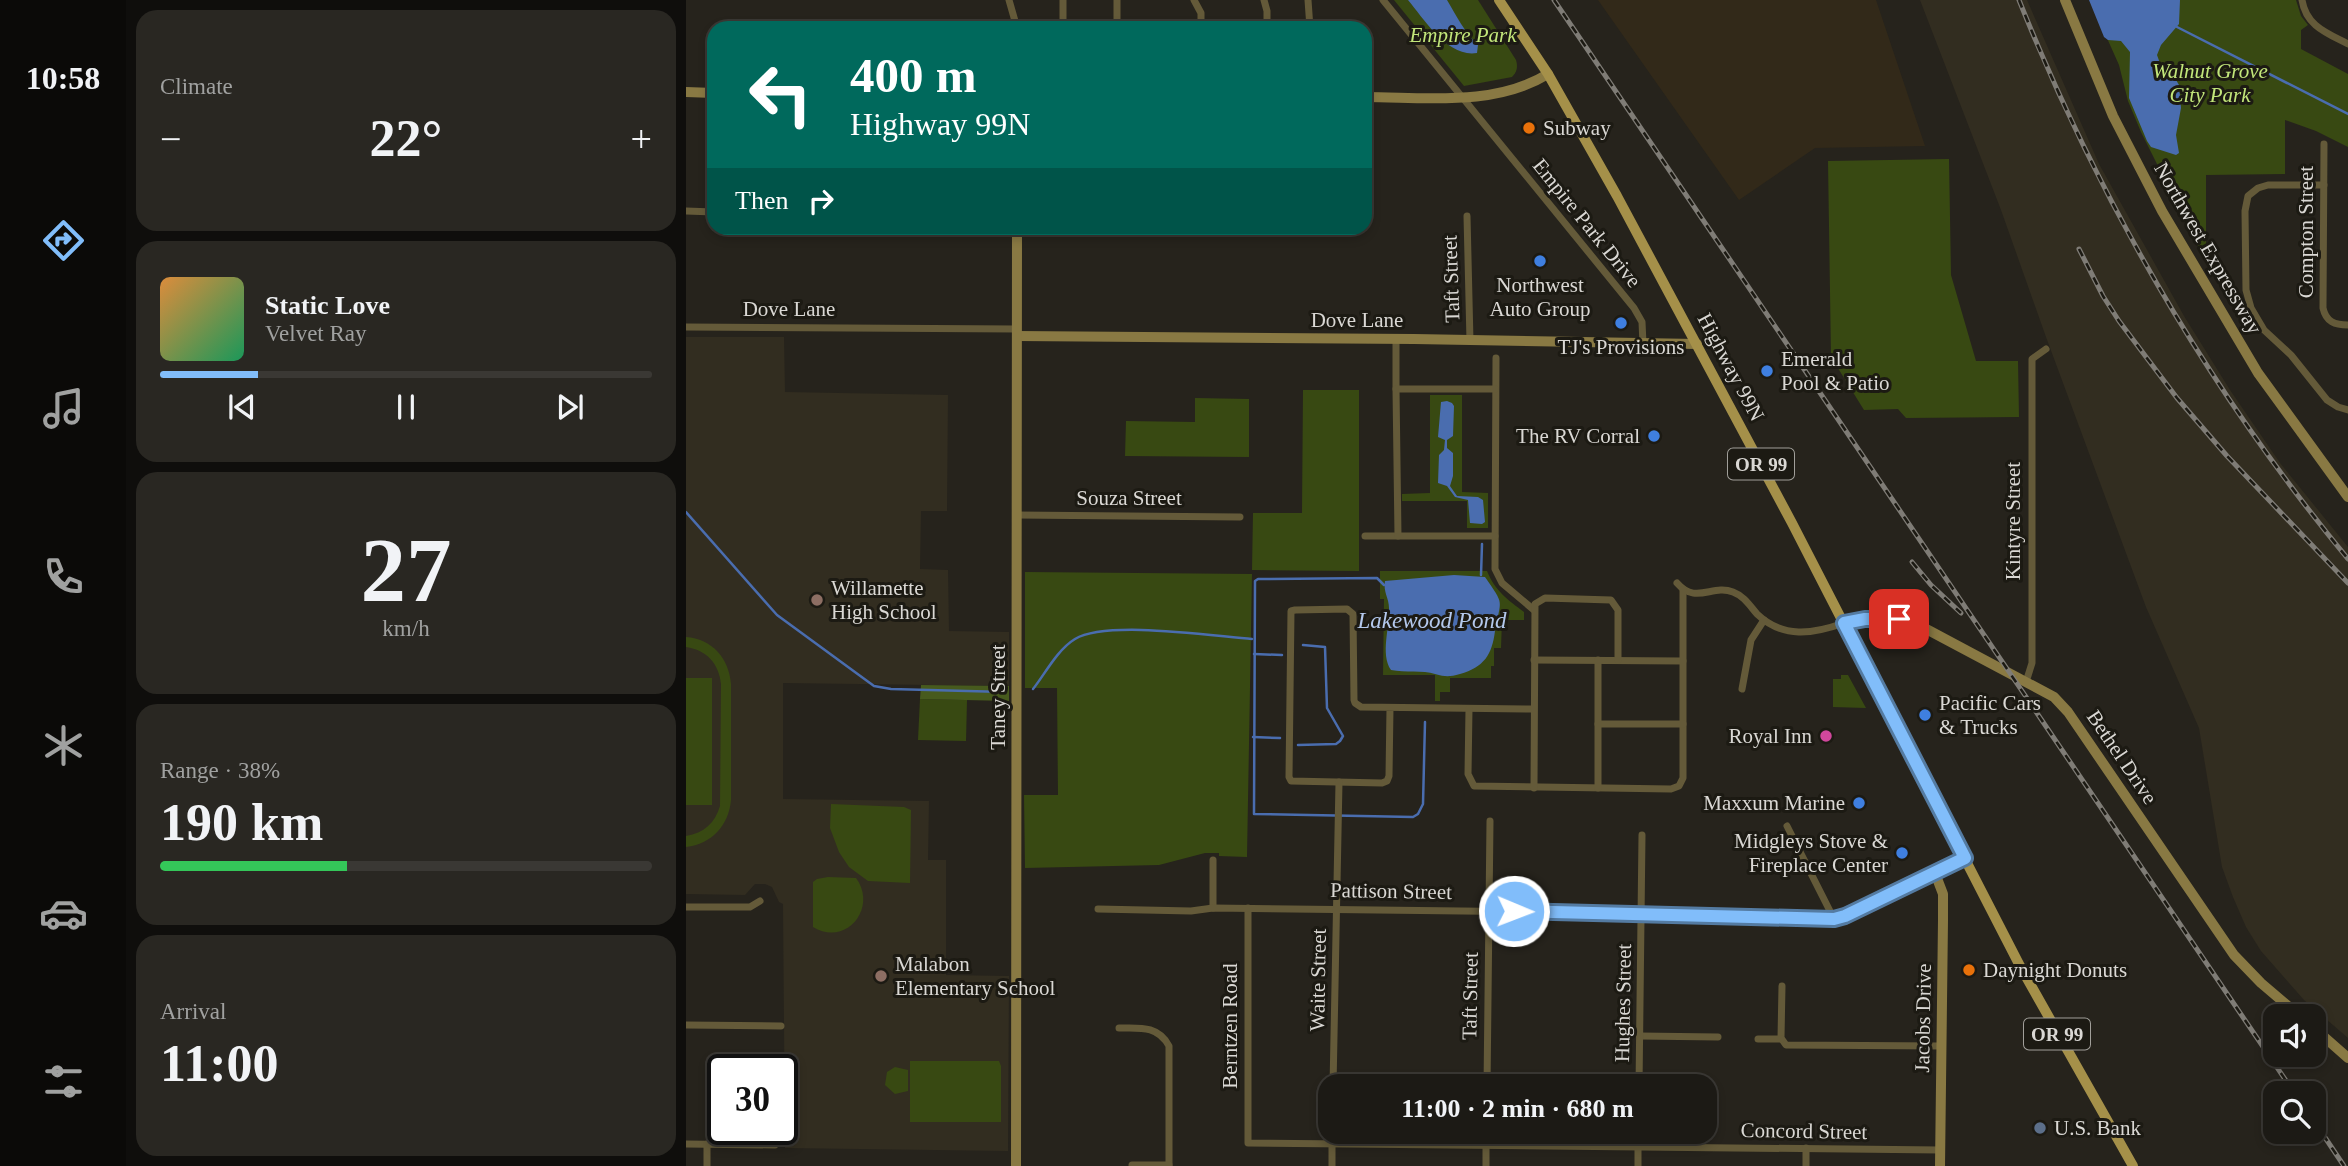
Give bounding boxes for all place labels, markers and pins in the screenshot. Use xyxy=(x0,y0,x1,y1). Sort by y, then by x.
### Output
place label: Subway xyxy=(1543,116,1611,140)
marker: Subway xyxy=(1521,120,1537,136)
marker: Northwest Auto Group xyxy=(1532,253,1548,269)
place label: Northwest Auto Group xyxy=(1490,273,1590,321)
marker: TJ's Provisions xyxy=(1613,315,1629,331)
place label: TJ's Provisions xyxy=(1558,335,1684,359)
place label: Emerald Pool & Patio xyxy=(1781,347,1890,395)
marker: Emerald Pool & Patio xyxy=(1759,363,1775,379)
place label: The RV Corral xyxy=(1516,424,1640,448)
marker: The RV Corral xyxy=(1646,428,1662,444)
place label: Willamette High School xyxy=(831,576,937,624)
pin xyxy=(1869,589,1929,649)
marker: Willamette High School xyxy=(809,592,825,608)
place label: Pacific Cars & Trucks xyxy=(1939,691,2041,739)
marker: Pacific Cars & Trucks xyxy=(1917,707,1933,723)
place label: Royal Inn xyxy=(1729,724,1812,748)
marker: Royal Inn xyxy=(1818,728,1834,744)
place label: Maxxum Marine xyxy=(1703,791,1845,815)
marker: Maxxum Marine xyxy=(1851,795,1867,811)
place label: Midgleys Stove & Fireplace Center xyxy=(1734,829,1888,877)
marker: Midgleys Stove & Fireplace Center xyxy=(1894,845,1910,861)
place label: Malabon Elementary School xyxy=(895,952,1056,1000)
place label: Daynight Donuts xyxy=(1983,958,2127,982)
marker: Daynight Donuts xyxy=(1961,962,1977,978)
marker: Malabon Elementary School xyxy=(873,968,889,984)
place label: U.S. Bank xyxy=(2054,1116,2141,1140)
marker: U.S. Bank xyxy=(2032,1120,2048,1136)

